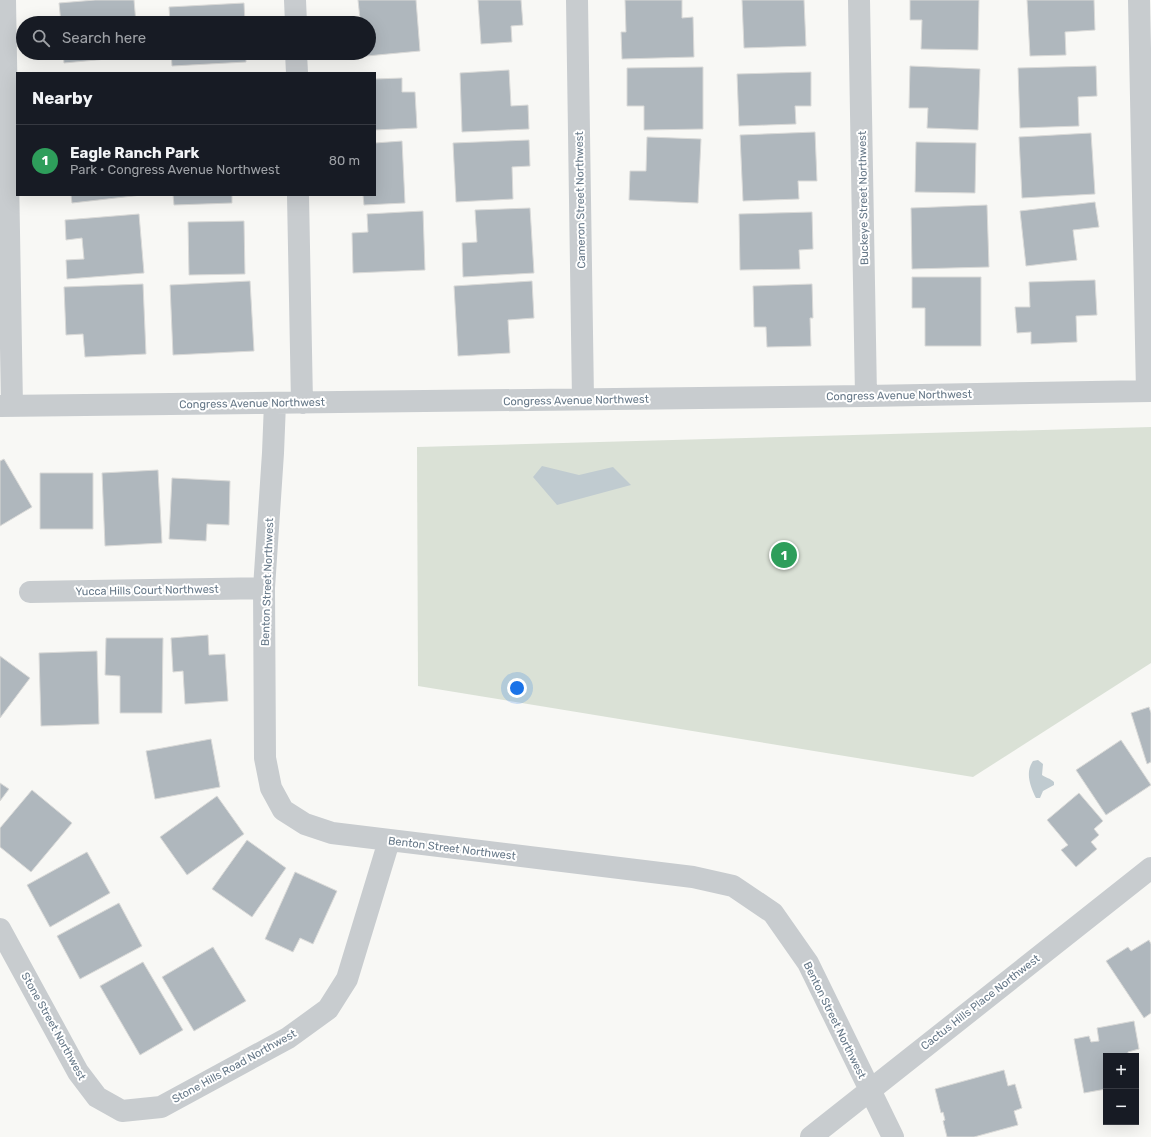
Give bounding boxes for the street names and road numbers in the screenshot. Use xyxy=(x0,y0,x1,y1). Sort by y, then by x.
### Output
street label: Buckeye Street Northwest xyxy=(856,130,871,265)
street label: Cameron Street Northwest xyxy=(573,131,588,269)
street label: Congress Avenue Northwest xyxy=(826,388,973,403)
street label: Congress Avenue Northwest xyxy=(503,393,650,408)
street label: Congress Avenue Northwest xyxy=(179,396,326,411)
street label: Benton Street Northwest xyxy=(259,517,276,646)
street label: Yucca Hills Court Northwest xyxy=(75,583,219,598)
street label: Benton Street Northwest xyxy=(387,834,517,863)
street label: Cactus Hills Place Northwest xyxy=(918,951,1043,1053)
street label: Benton Street Northwest xyxy=(801,960,869,1081)
street label: Stone Street Northwest xyxy=(18,970,89,1083)
street label: Stone Hills Road Northwest xyxy=(170,1027,299,1106)

